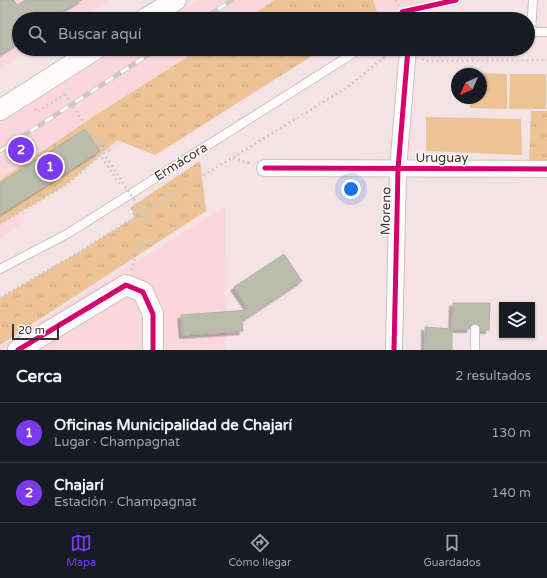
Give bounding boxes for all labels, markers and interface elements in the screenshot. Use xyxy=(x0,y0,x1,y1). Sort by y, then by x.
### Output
search box xyxy=(12,12,535,56)
icon: search xyxy=(26,23,48,45)
text: Buscar aquí xyxy=(58,25,141,43)
north arrow xyxy=(451,68,487,104)
pin: 2 xyxy=(8,135,34,165)
street label: Ermácora xyxy=(152,139,210,185)
street label: Uruguay xyxy=(416,150,468,166)
pin: 1 xyxy=(37,152,63,182)
your location xyxy=(341,179,361,199)
street label: Moreno xyxy=(378,187,394,235)
map controls xyxy=(499,302,535,338)
button: layers xyxy=(499,302,535,338)
scale bar xyxy=(12,322,59,341)
text: 20 m xyxy=(18,324,45,337)
text: Cerca xyxy=(16,366,62,387)
text: 2 resultados xyxy=(455,368,531,384)
text: Oficinas Municipalidad de Chajarí xyxy=(54,416,292,434)
text: 1 xyxy=(25,425,33,441)
text: 130 m xyxy=(491,425,531,441)
text: Lugar · Champagnat xyxy=(54,434,180,450)
text: Chajarí xyxy=(54,476,104,494)
text: 2 xyxy=(25,485,33,501)
text: 140 m xyxy=(491,485,531,501)
text: Estación · Champagnat xyxy=(54,494,197,510)
tab: Mapa xyxy=(66,532,96,569)
tab: Cómo llegar xyxy=(228,532,291,569)
tab: Guardados xyxy=(424,532,481,569)

